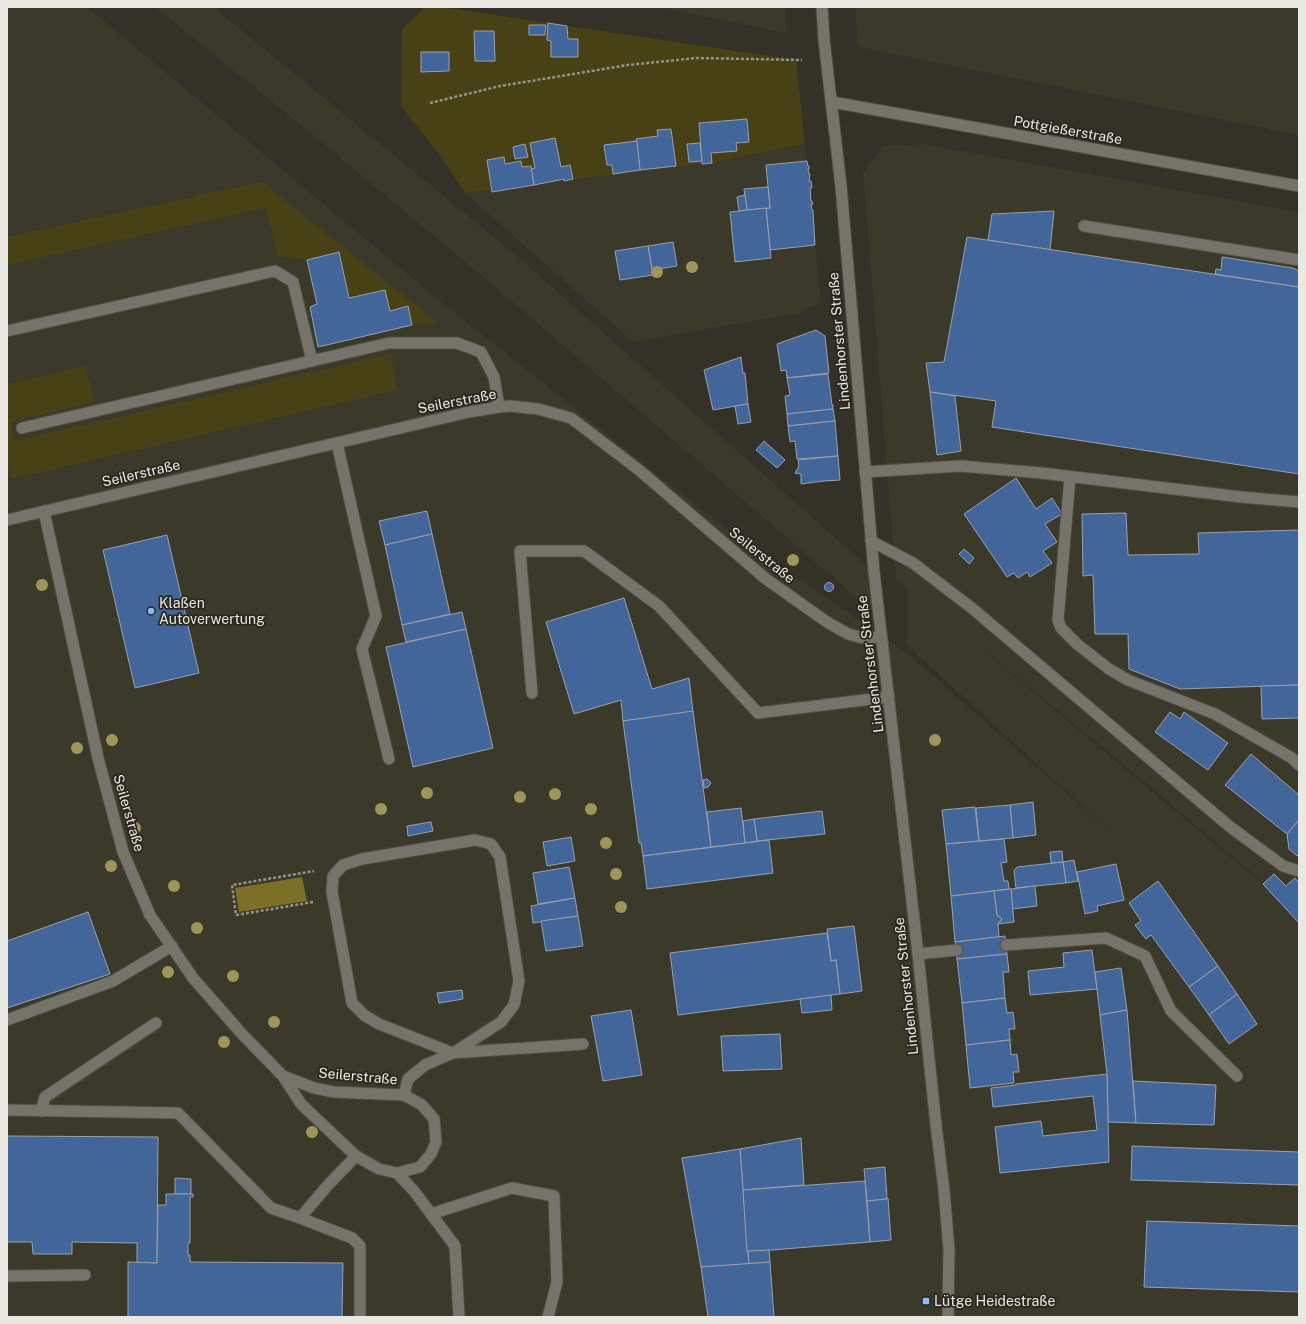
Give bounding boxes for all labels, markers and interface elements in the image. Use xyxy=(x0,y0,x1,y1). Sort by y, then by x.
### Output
street label: Pottgießerstraße xyxy=(1012,113,1124,147)
street label: Lindenhorster Straße xyxy=(825,271,853,411)
street label: Seilerstraße xyxy=(416,386,498,416)
street label: Seilerstraße xyxy=(100,456,182,490)
street label: Seilerstraße xyxy=(726,524,798,586)
street label: Lindenhorster Straße xyxy=(854,594,886,734)
place label: Klaßen Autoverwertung xyxy=(159,595,265,627)
marker: Klaßen Autoverwertung xyxy=(146,606,156,616)
street label: Seilerstraße xyxy=(110,773,148,854)
street label: Lindenhorster Straße xyxy=(891,916,921,1056)
street label: Seilerstraße xyxy=(318,1065,398,1087)
place label: Lütge Heidestraße xyxy=(934,1293,1055,1309)
marker: Lütge Heidestraße xyxy=(921,1296,931,1306)

